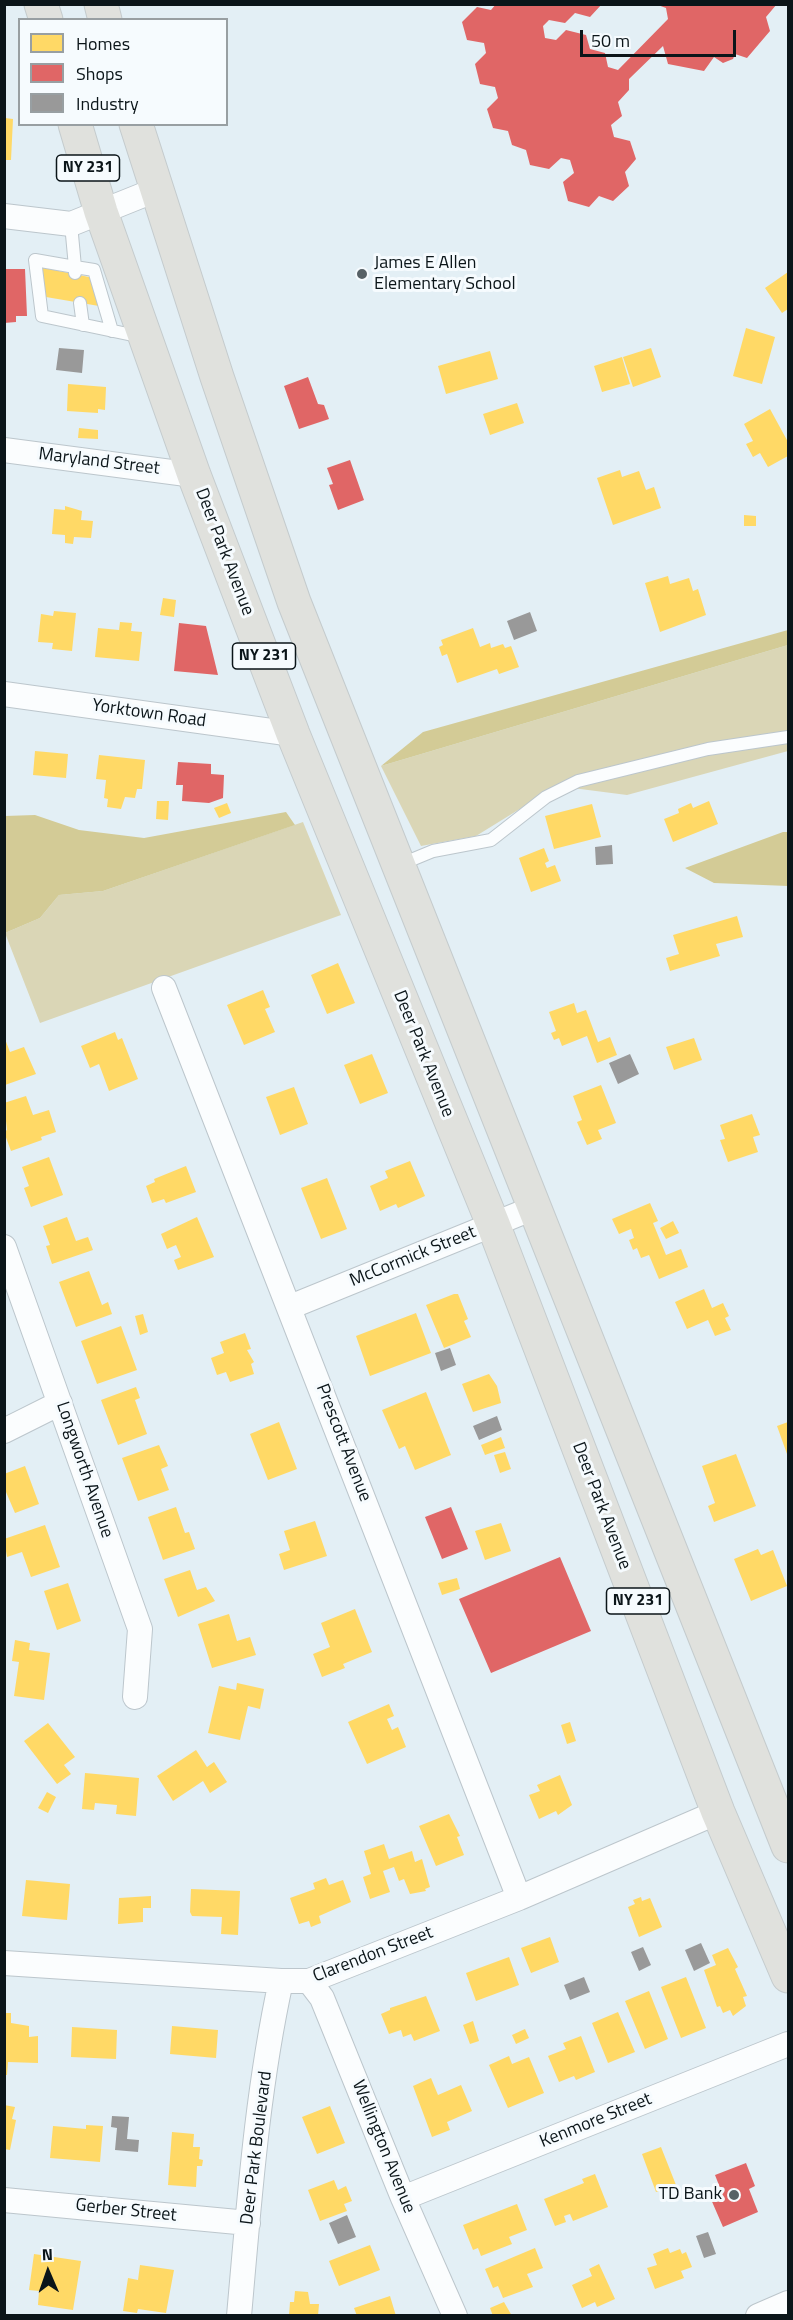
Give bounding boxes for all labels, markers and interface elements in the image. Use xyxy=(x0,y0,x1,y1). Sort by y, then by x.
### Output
legend xyxy=(18,18,228,126)
scale bar xyxy=(583,18,739,56)
text: 50 m xyxy=(591,27,630,54)
text: Homes xyxy=(76,30,130,57)
text: Shops xyxy=(76,60,123,87)
text: Industry xyxy=(76,90,139,117)
road number: NY 231 xyxy=(56,155,119,181)
place label: James E Allen Elementary School xyxy=(374,253,516,296)
marker: James E Allen Elementary School xyxy=(355,267,369,281)
street label: Maryland Street xyxy=(37,444,161,480)
street label: Deer Park Avenue xyxy=(190,485,258,619)
road number: NY 231 xyxy=(232,643,296,669)
street label: Yorktown Road xyxy=(91,695,207,733)
street label: Deer Park Avenue xyxy=(388,988,458,1120)
street label: McCormick Street xyxy=(347,1222,479,1292)
street label: Prescott Avenue xyxy=(311,1381,375,1505)
street label: Longworth Avenue xyxy=(51,1399,117,1541)
street label: Deer Park Avenue xyxy=(567,1439,635,1573)
road number: NY 231 xyxy=(606,1588,670,1614)
street label: Clarendon Street xyxy=(310,1922,436,1988)
street label: Deer Park Boulevard xyxy=(237,2070,277,2226)
street label: Wellington Avenue xyxy=(346,2077,420,2217)
street label: Kenmore Street xyxy=(537,2089,655,2153)
place label: TD Bank xyxy=(659,2184,722,2206)
marker: TD Bank xyxy=(727,2188,741,2202)
street label: Gerber Street xyxy=(74,2195,178,2227)
north arrow xyxy=(18,2242,78,2302)
text: N xyxy=(41,2242,53,2266)

